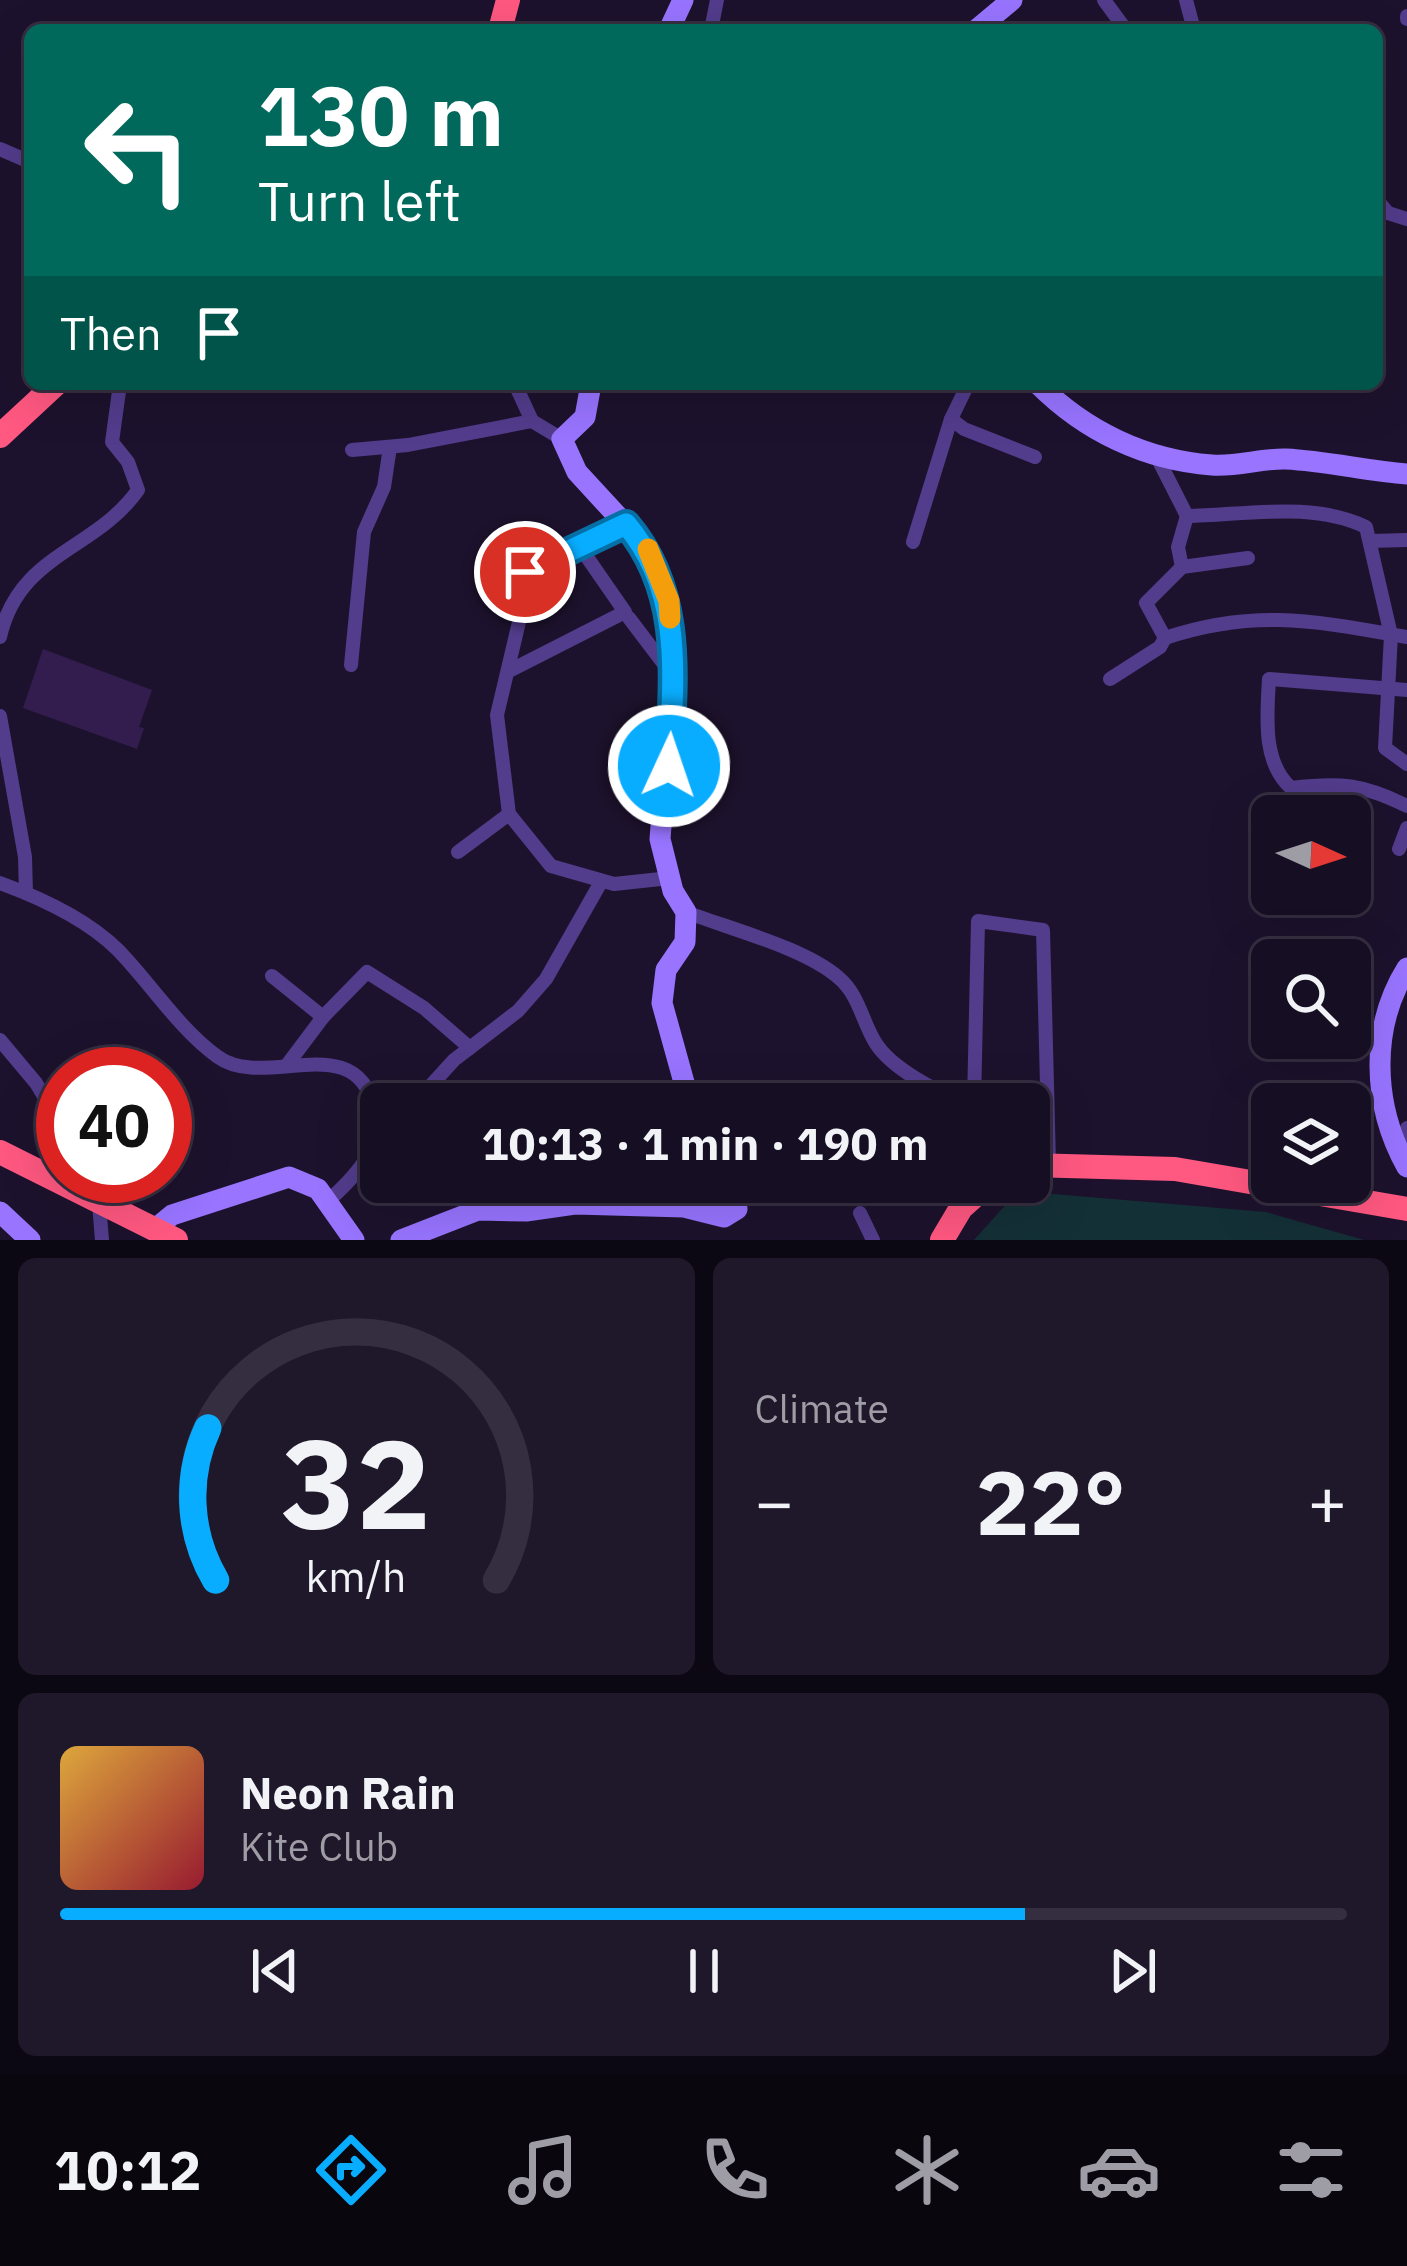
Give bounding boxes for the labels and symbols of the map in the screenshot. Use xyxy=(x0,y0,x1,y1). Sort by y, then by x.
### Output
pin xyxy=(474,521,576,623)
position arrow xyxy=(606,703,732,829)
north arrow xyxy=(1251,795,1371,915)
speed limit sign: 40 xyxy=(36,1047,192,1203)

